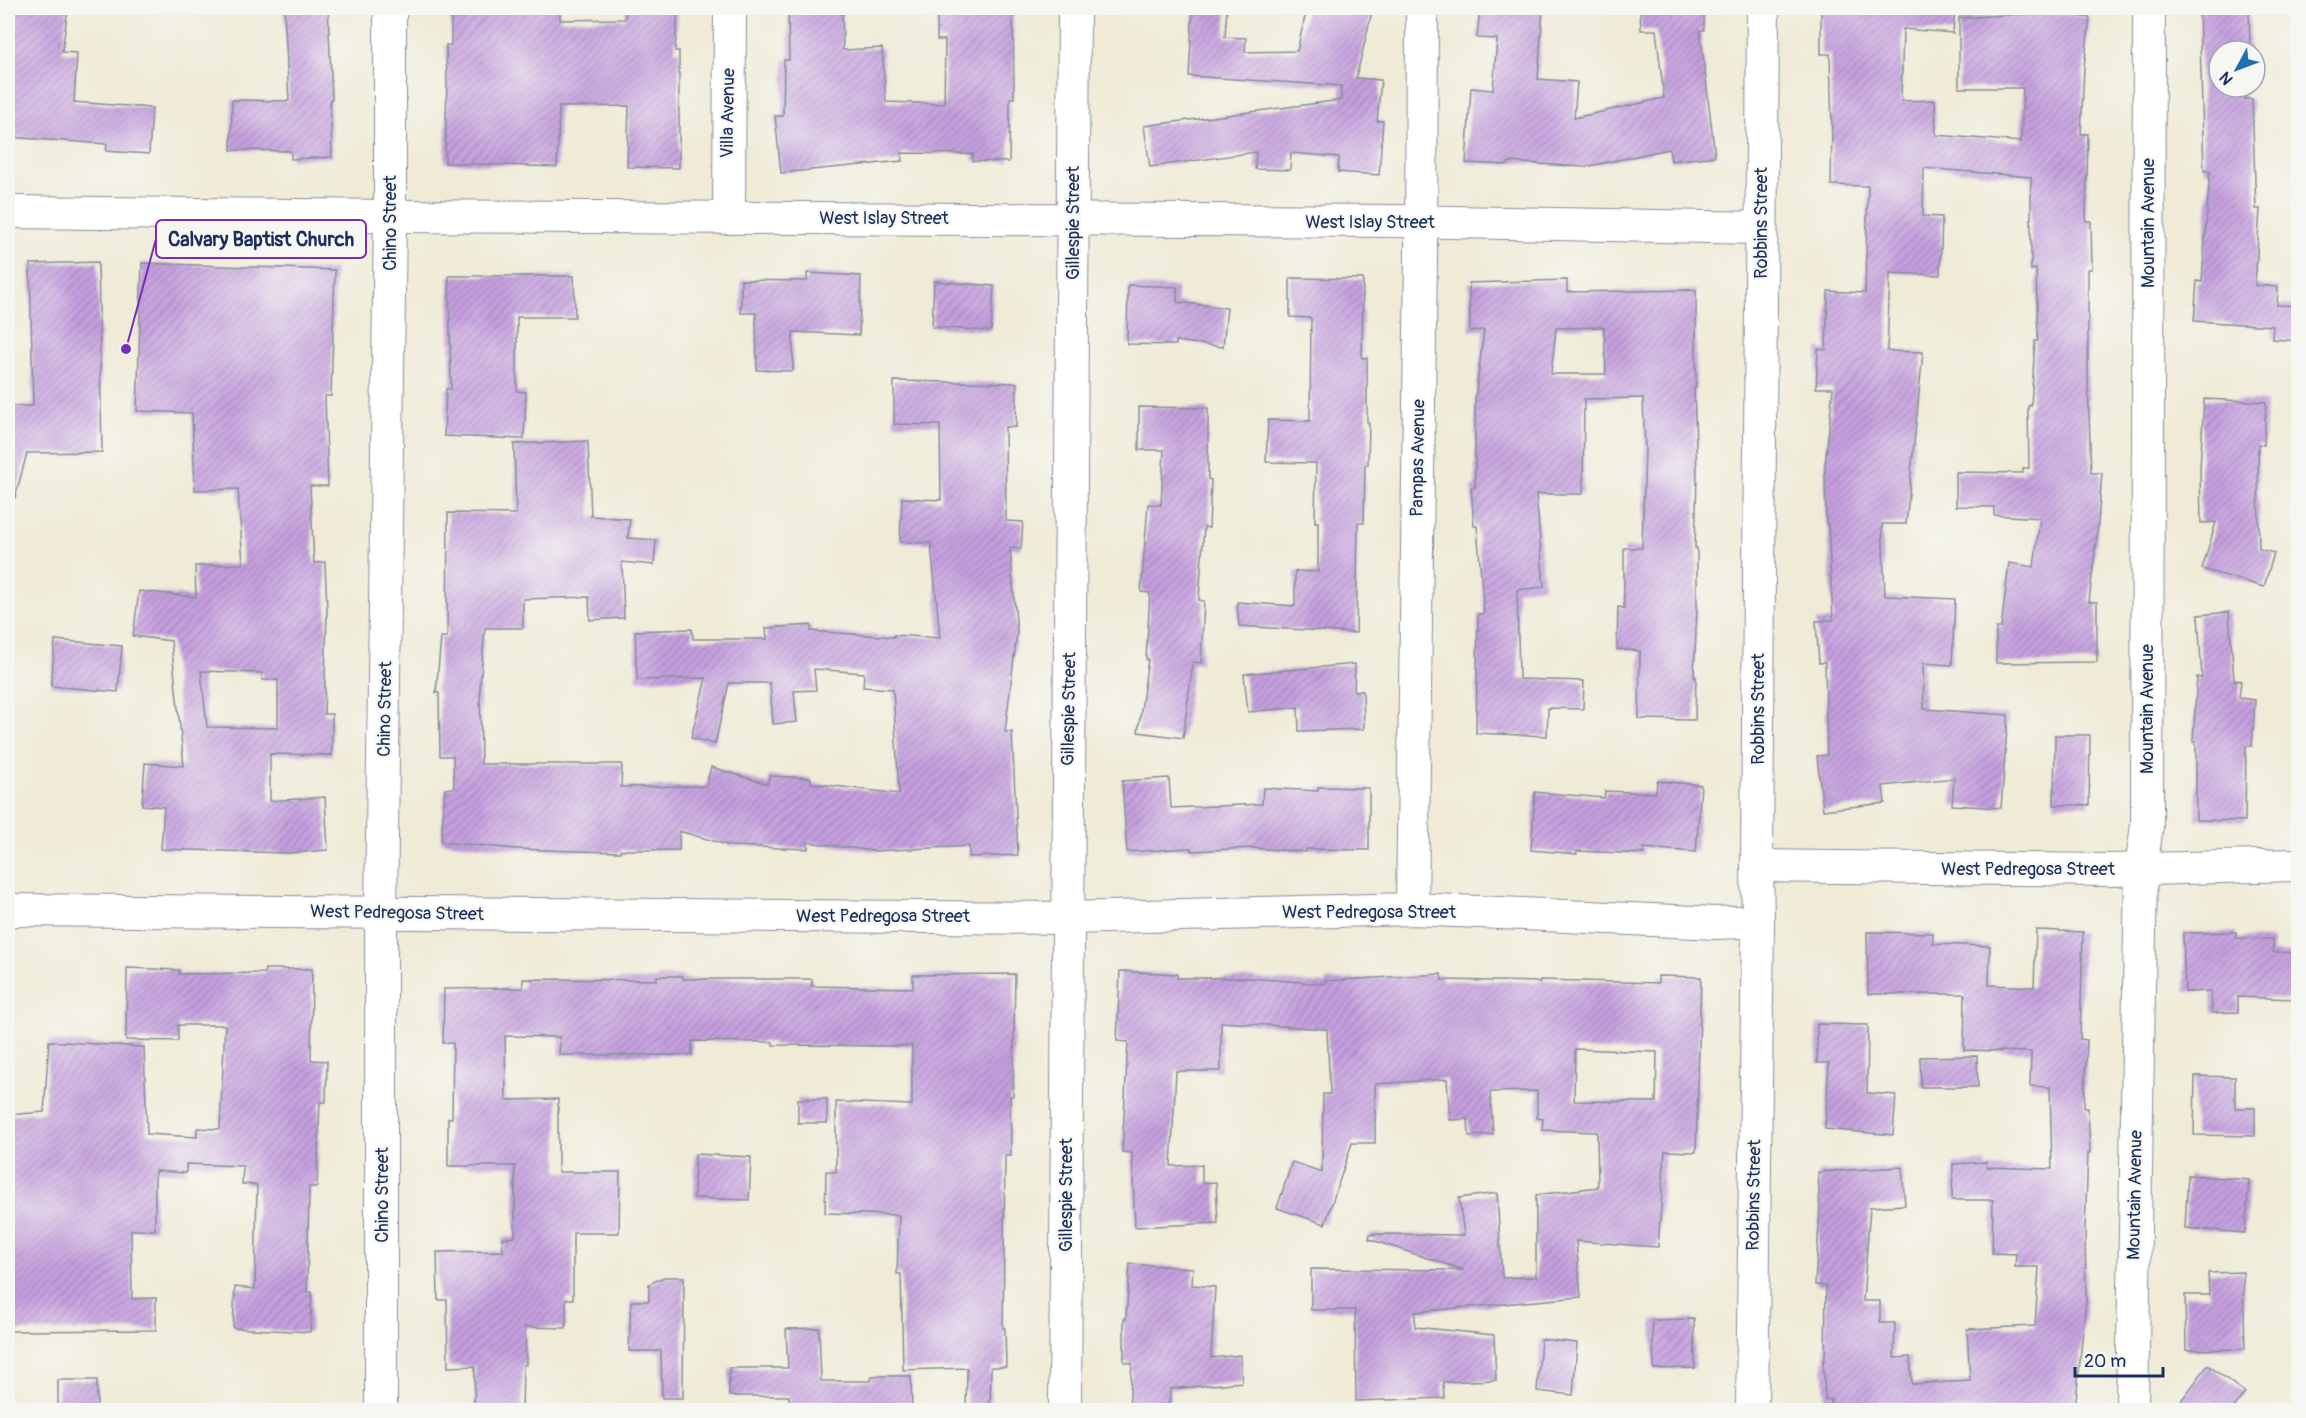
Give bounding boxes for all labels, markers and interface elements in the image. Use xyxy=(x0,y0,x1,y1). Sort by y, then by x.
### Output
north arrow xyxy=(2207,39,2267,99)
text: N xyxy=(2215,67,2238,89)
street label: Villa Avenue xyxy=(716,68,740,158)
street label: Mountain Avenue xyxy=(2137,158,2160,288)
street label: Gillespie Street xyxy=(1062,165,1085,280)
street label: Robbins Street xyxy=(1750,167,1773,279)
street label: Chino Street xyxy=(379,174,402,271)
street label: West Islay Street xyxy=(819,207,950,230)
street label: West Islay Street xyxy=(1305,211,1436,234)
callout: Calvary Baptist Church xyxy=(156,220,366,258)
text: Calvary Baptist Church xyxy=(168,227,354,252)
street label: Pampas Avenue xyxy=(1405,399,1431,517)
street label: Mountain Avenue xyxy=(2136,644,2159,774)
street label: Gillespie Street xyxy=(1057,651,1082,766)
street label: Robbins Street xyxy=(1747,653,1770,765)
street label: Chino Street xyxy=(373,660,397,757)
street label: West Pedregosa Street xyxy=(1941,858,2116,881)
street label: West Pedregosa Street xyxy=(310,900,485,926)
street label: West Pedregosa Street xyxy=(1282,901,1457,924)
street label: West Pedregosa Street xyxy=(796,905,971,928)
street label: Mountain Avenue xyxy=(2122,1130,2148,1260)
street label: Gillespie Street xyxy=(1055,1137,1078,1252)
street label: Robbins Street xyxy=(1742,1138,1766,1251)
street label: Chino Street xyxy=(371,1146,394,1243)
scale bar xyxy=(2075,1340,2164,1378)
text: 20 m xyxy=(2084,1350,2126,1373)

